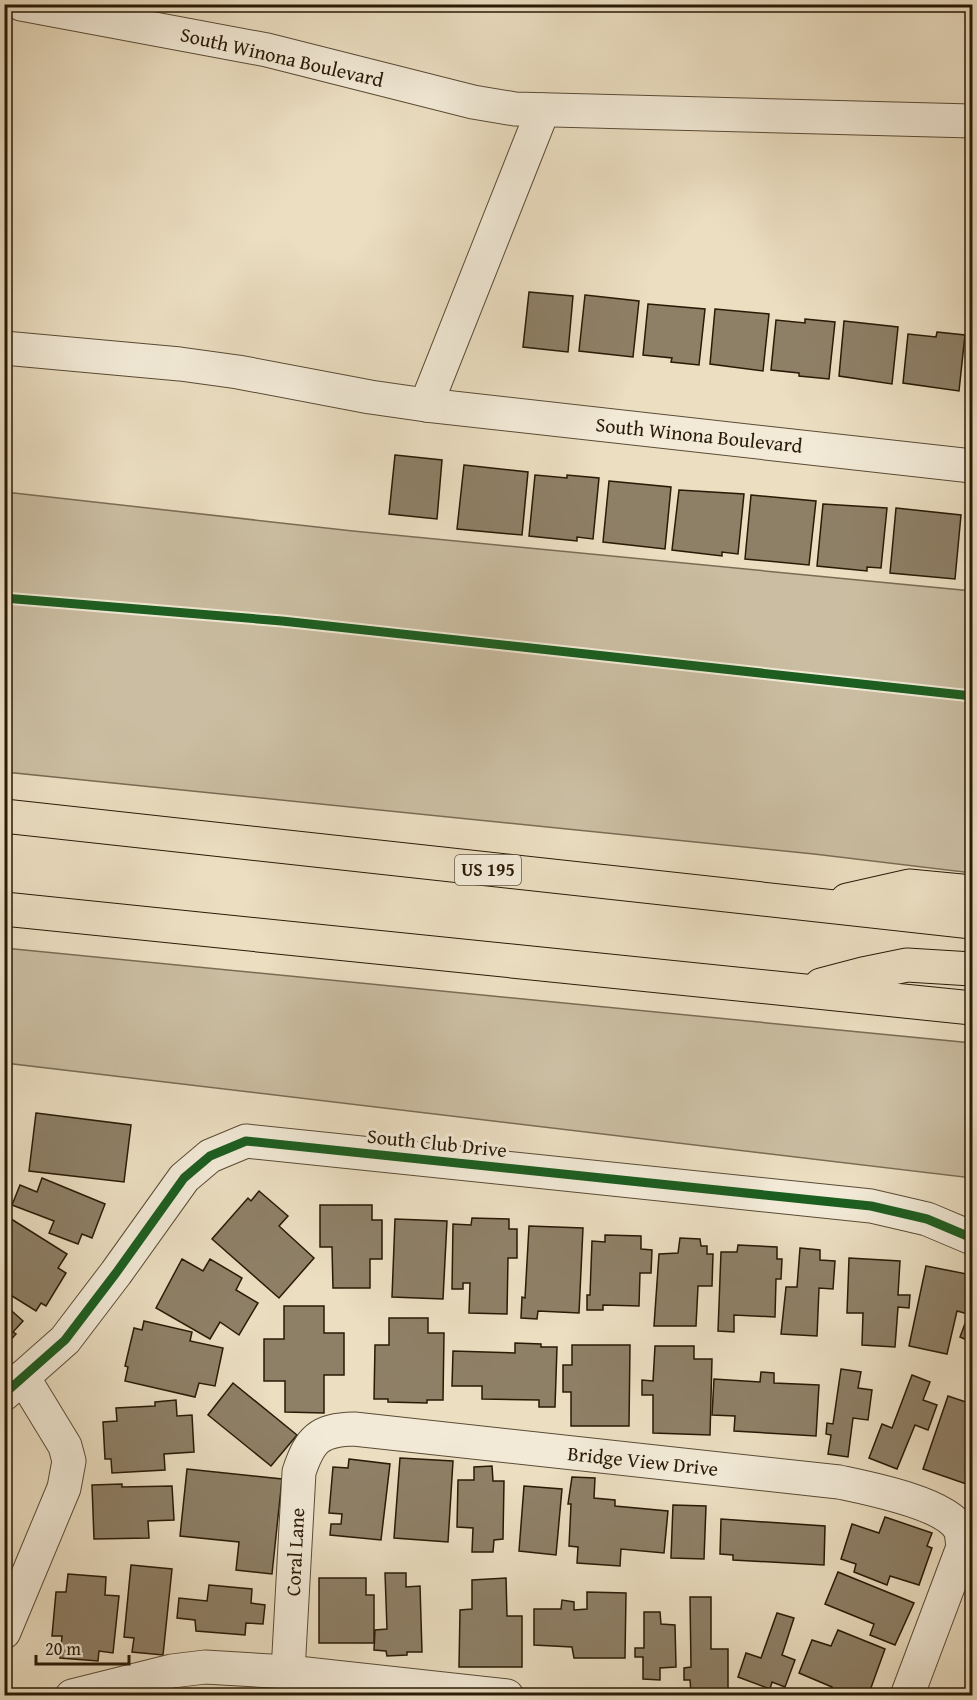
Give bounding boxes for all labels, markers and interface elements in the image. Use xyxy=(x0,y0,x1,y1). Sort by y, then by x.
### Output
street label: South Winona Boulevard xyxy=(178,19,387,94)
street label: South Winona Boulevard xyxy=(594,409,804,460)
road number: US 195 xyxy=(455,855,521,885)
street label: South Club Drive xyxy=(366,1121,508,1164)
street label: Bridge View Drive xyxy=(566,1438,720,1483)
street label: Coral Lane xyxy=(278,1507,311,1597)
scale bar xyxy=(36,1628,129,1666)
text: 20 m xyxy=(45,1635,81,1662)

